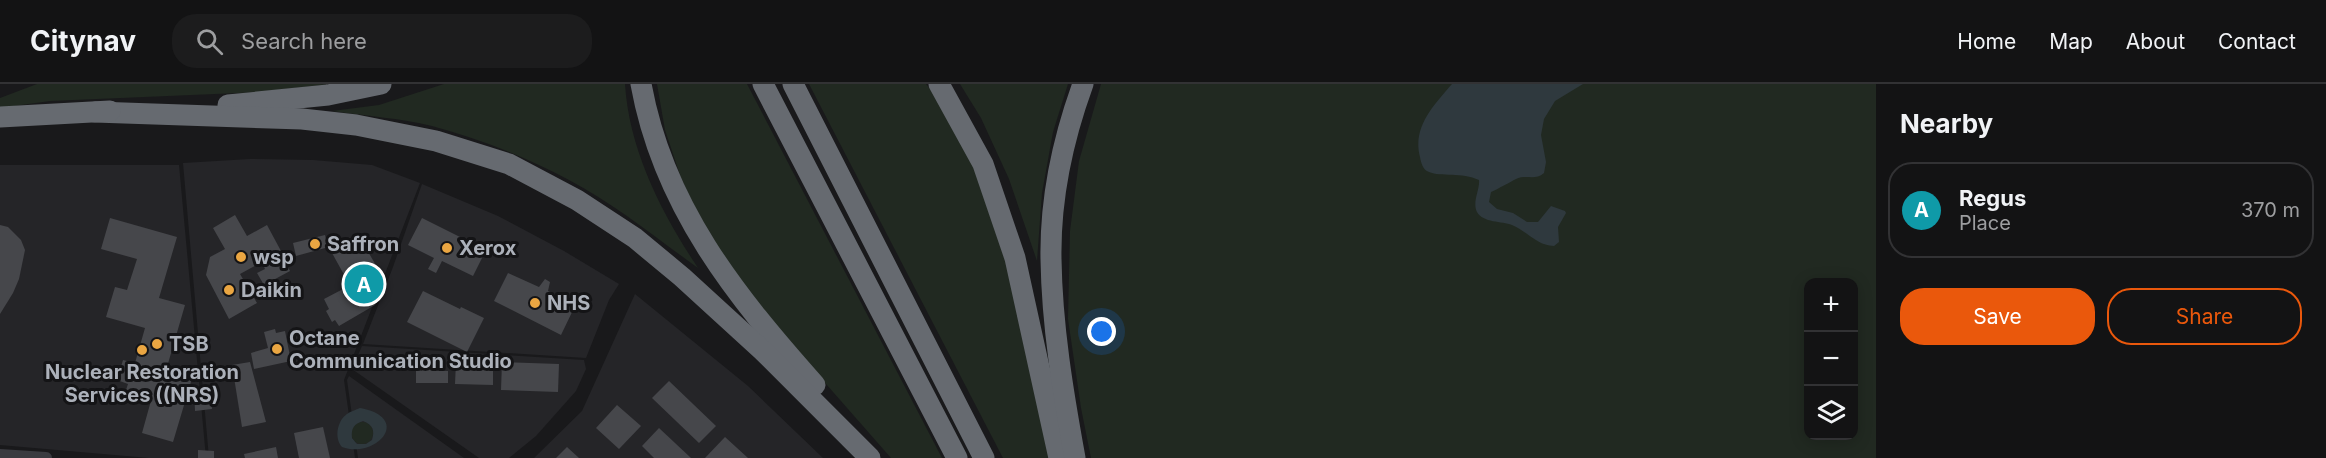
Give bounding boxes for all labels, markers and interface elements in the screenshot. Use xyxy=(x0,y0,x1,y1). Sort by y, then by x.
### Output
search box xyxy=(172,14,592,68)
text: Citynav xyxy=(30,24,136,58)
icon: search xyxy=(193,25,226,58)
text: Search here xyxy=(241,28,367,54)
text: Home xyxy=(1957,29,2016,54)
text: Map xyxy=(2049,29,2093,54)
text: About xyxy=(2126,29,2185,54)
text: Contact xyxy=(2218,29,2296,54)
text: Nearby xyxy=(1900,108,1993,139)
text: Regus xyxy=(1959,185,2026,211)
text: A xyxy=(1914,198,1929,222)
text: 370 m xyxy=(2241,198,2300,222)
text: Place xyxy=(1959,211,2011,235)
place label: Saffron xyxy=(327,232,399,256)
place label: Xerox xyxy=(459,236,517,260)
marker: Saffron xyxy=(308,237,322,251)
marker: Xerox xyxy=(440,241,454,255)
place label: wsp xyxy=(253,245,294,269)
marker: wsp xyxy=(234,250,248,264)
pin: A xyxy=(344,262,384,306)
place label: Daikin xyxy=(241,278,302,302)
map controls xyxy=(1804,278,1858,440)
button: + xyxy=(1804,278,1858,332)
marker: Daikin xyxy=(222,283,236,297)
button: Save xyxy=(1900,288,2095,345)
button: Share xyxy=(2107,288,2302,345)
place label: NHS xyxy=(547,291,590,315)
marker: NHS xyxy=(528,296,542,310)
your location xyxy=(1087,317,1116,346)
place label: Octane Communication Studio xyxy=(289,326,512,373)
place label: TSB xyxy=(169,332,209,356)
button: − xyxy=(1804,332,1858,386)
marker: TSB xyxy=(150,337,164,351)
marker: Octane Communication Studio xyxy=(270,342,284,356)
marker: Nuclear Restoration Services ((NRS) xyxy=(135,343,149,357)
place label: Nuclear Restoration Services ((NRS) xyxy=(45,360,239,407)
button: layers xyxy=(1804,386,1858,440)

